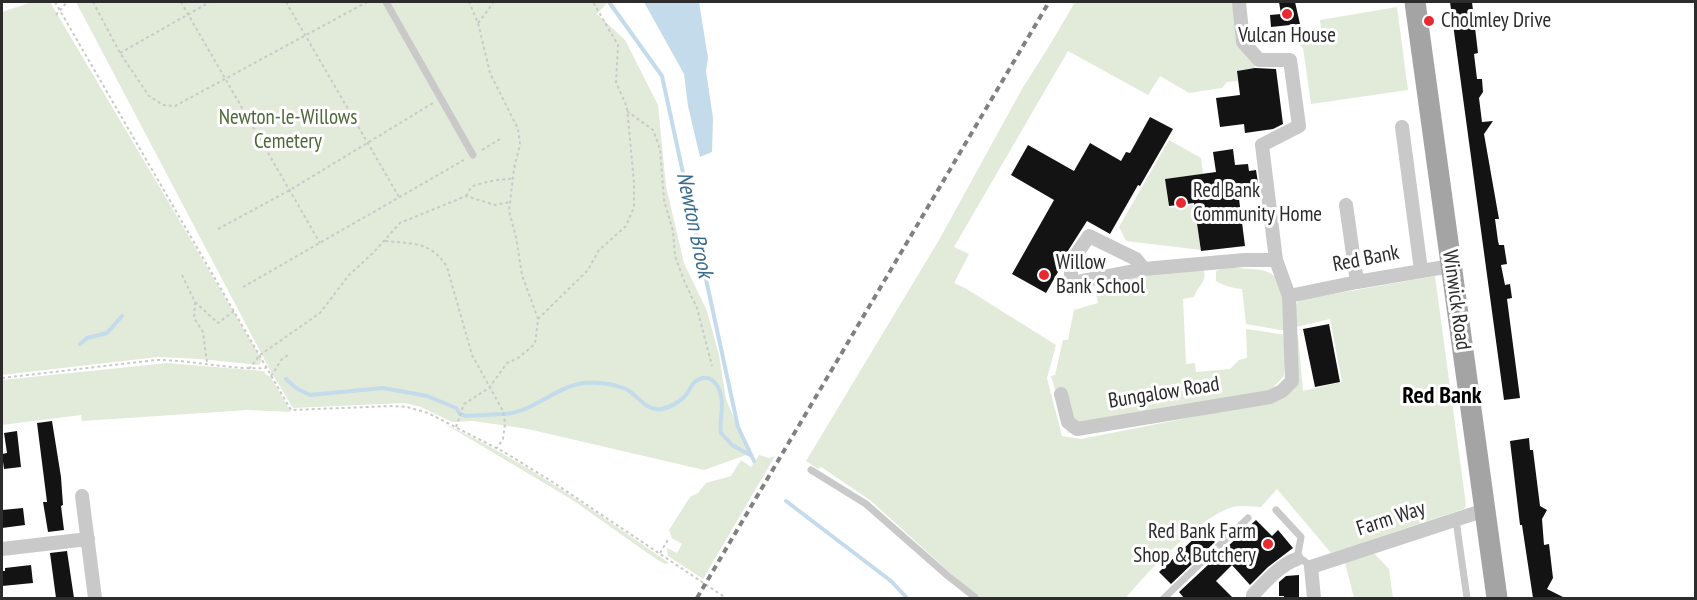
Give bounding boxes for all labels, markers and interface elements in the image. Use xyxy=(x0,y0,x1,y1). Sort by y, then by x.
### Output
marker: Vulcan House xyxy=(1280,7,1294,21)
place label: Cholmley Drive xyxy=(1441,8,1551,34)
marker: Cholmley Drive xyxy=(1422,14,1436,28)
place label: Vulcan House xyxy=(1238,23,1336,49)
park label: Newton-le-Willows Cemetery xyxy=(219,105,357,155)
water label: Newton Brook xyxy=(670,170,718,280)
place label: Red Bank Community Home xyxy=(1193,178,1322,228)
marker: Red Bank Community Home xyxy=(1174,196,1188,210)
street label: Red Bank xyxy=(1331,240,1401,278)
street label: Winwick Road xyxy=(1437,248,1475,352)
place label: Willow Bank School xyxy=(1056,250,1145,300)
marker: Willow Bank School xyxy=(1037,268,1051,282)
street label: Bungalow Road xyxy=(1107,372,1221,414)
district label: Red Bank xyxy=(1402,382,1482,410)
street label: Farm Way xyxy=(1354,496,1428,542)
place label: Red Bank Farm Shop & Butchery xyxy=(1133,519,1256,569)
marker: Red Bank Farm Shop & Butchery xyxy=(1261,537,1275,551)

